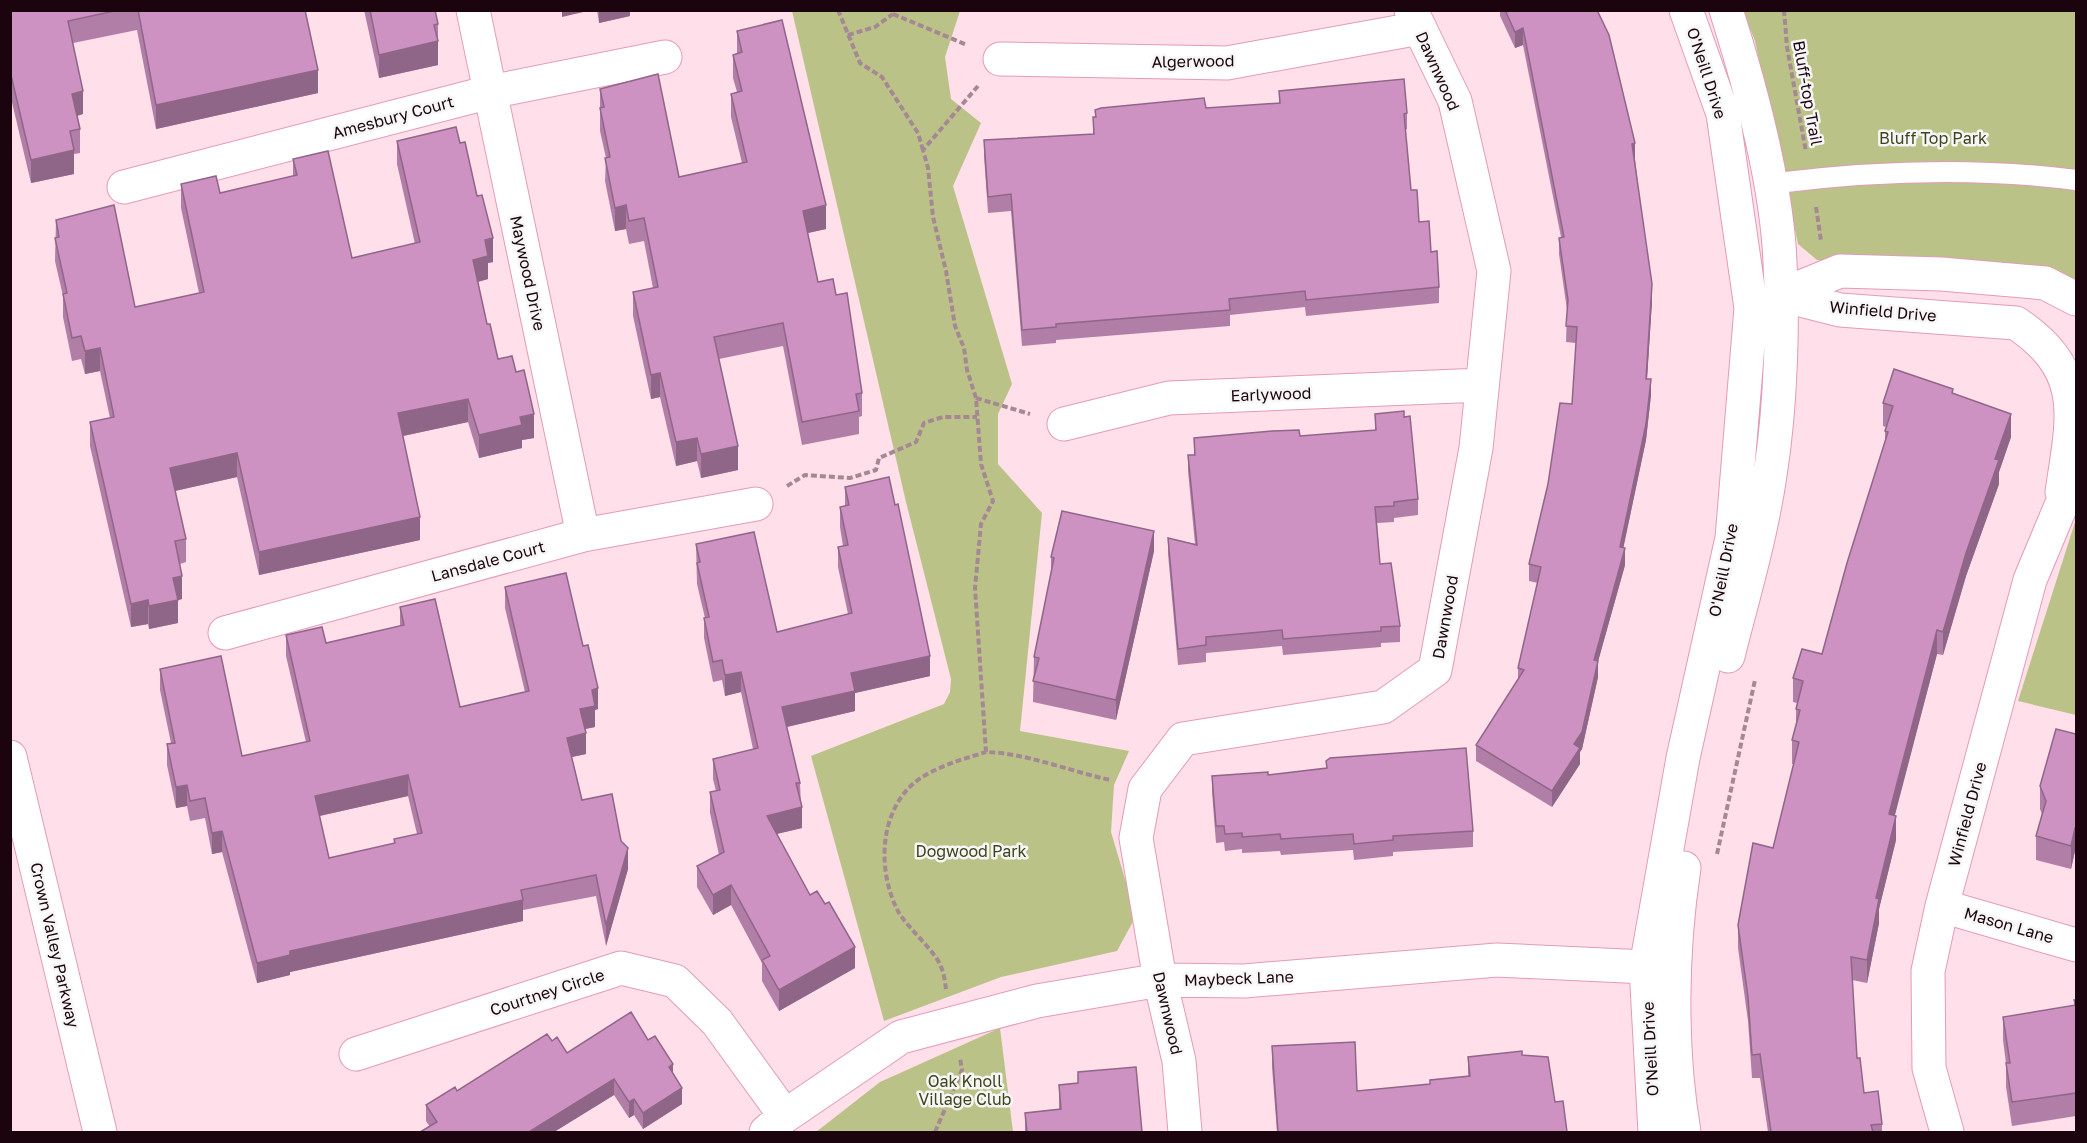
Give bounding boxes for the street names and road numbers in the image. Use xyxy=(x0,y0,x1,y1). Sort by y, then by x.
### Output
street label: O'Neill Drive xyxy=(1683,25,1731,121)
street label: Dawnwood xyxy=(1412,28,1464,114)
street label: Bluff-top Trail xyxy=(1789,39,1827,147)
street label: Algerwood xyxy=(1151,50,1235,72)
street label: Amesbury Court xyxy=(330,91,456,143)
street label: Maywood Drive xyxy=(506,214,550,332)
street label: Winfield Drive xyxy=(1829,296,1937,326)
street label: Earlywood xyxy=(1230,383,1312,405)
street label: O'Neill Drive xyxy=(1704,521,1742,619)
street label: Lansdale Court xyxy=(429,536,547,586)
street label: Dawnwood xyxy=(1428,574,1462,660)
street label: Winfield Drive xyxy=(1943,760,1991,868)
street label: Crown Valley Parkway xyxy=(26,860,84,1030)
street label: Mason Lane xyxy=(1962,903,2056,947)
street label: Courtney Circle xyxy=(487,964,607,1020)
street label: Maybeck Lane xyxy=(1184,966,1294,990)
street label: Dawnwood xyxy=(1149,970,1187,1056)
street label: O'Neill Drive xyxy=(1638,1001,1662,1097)

